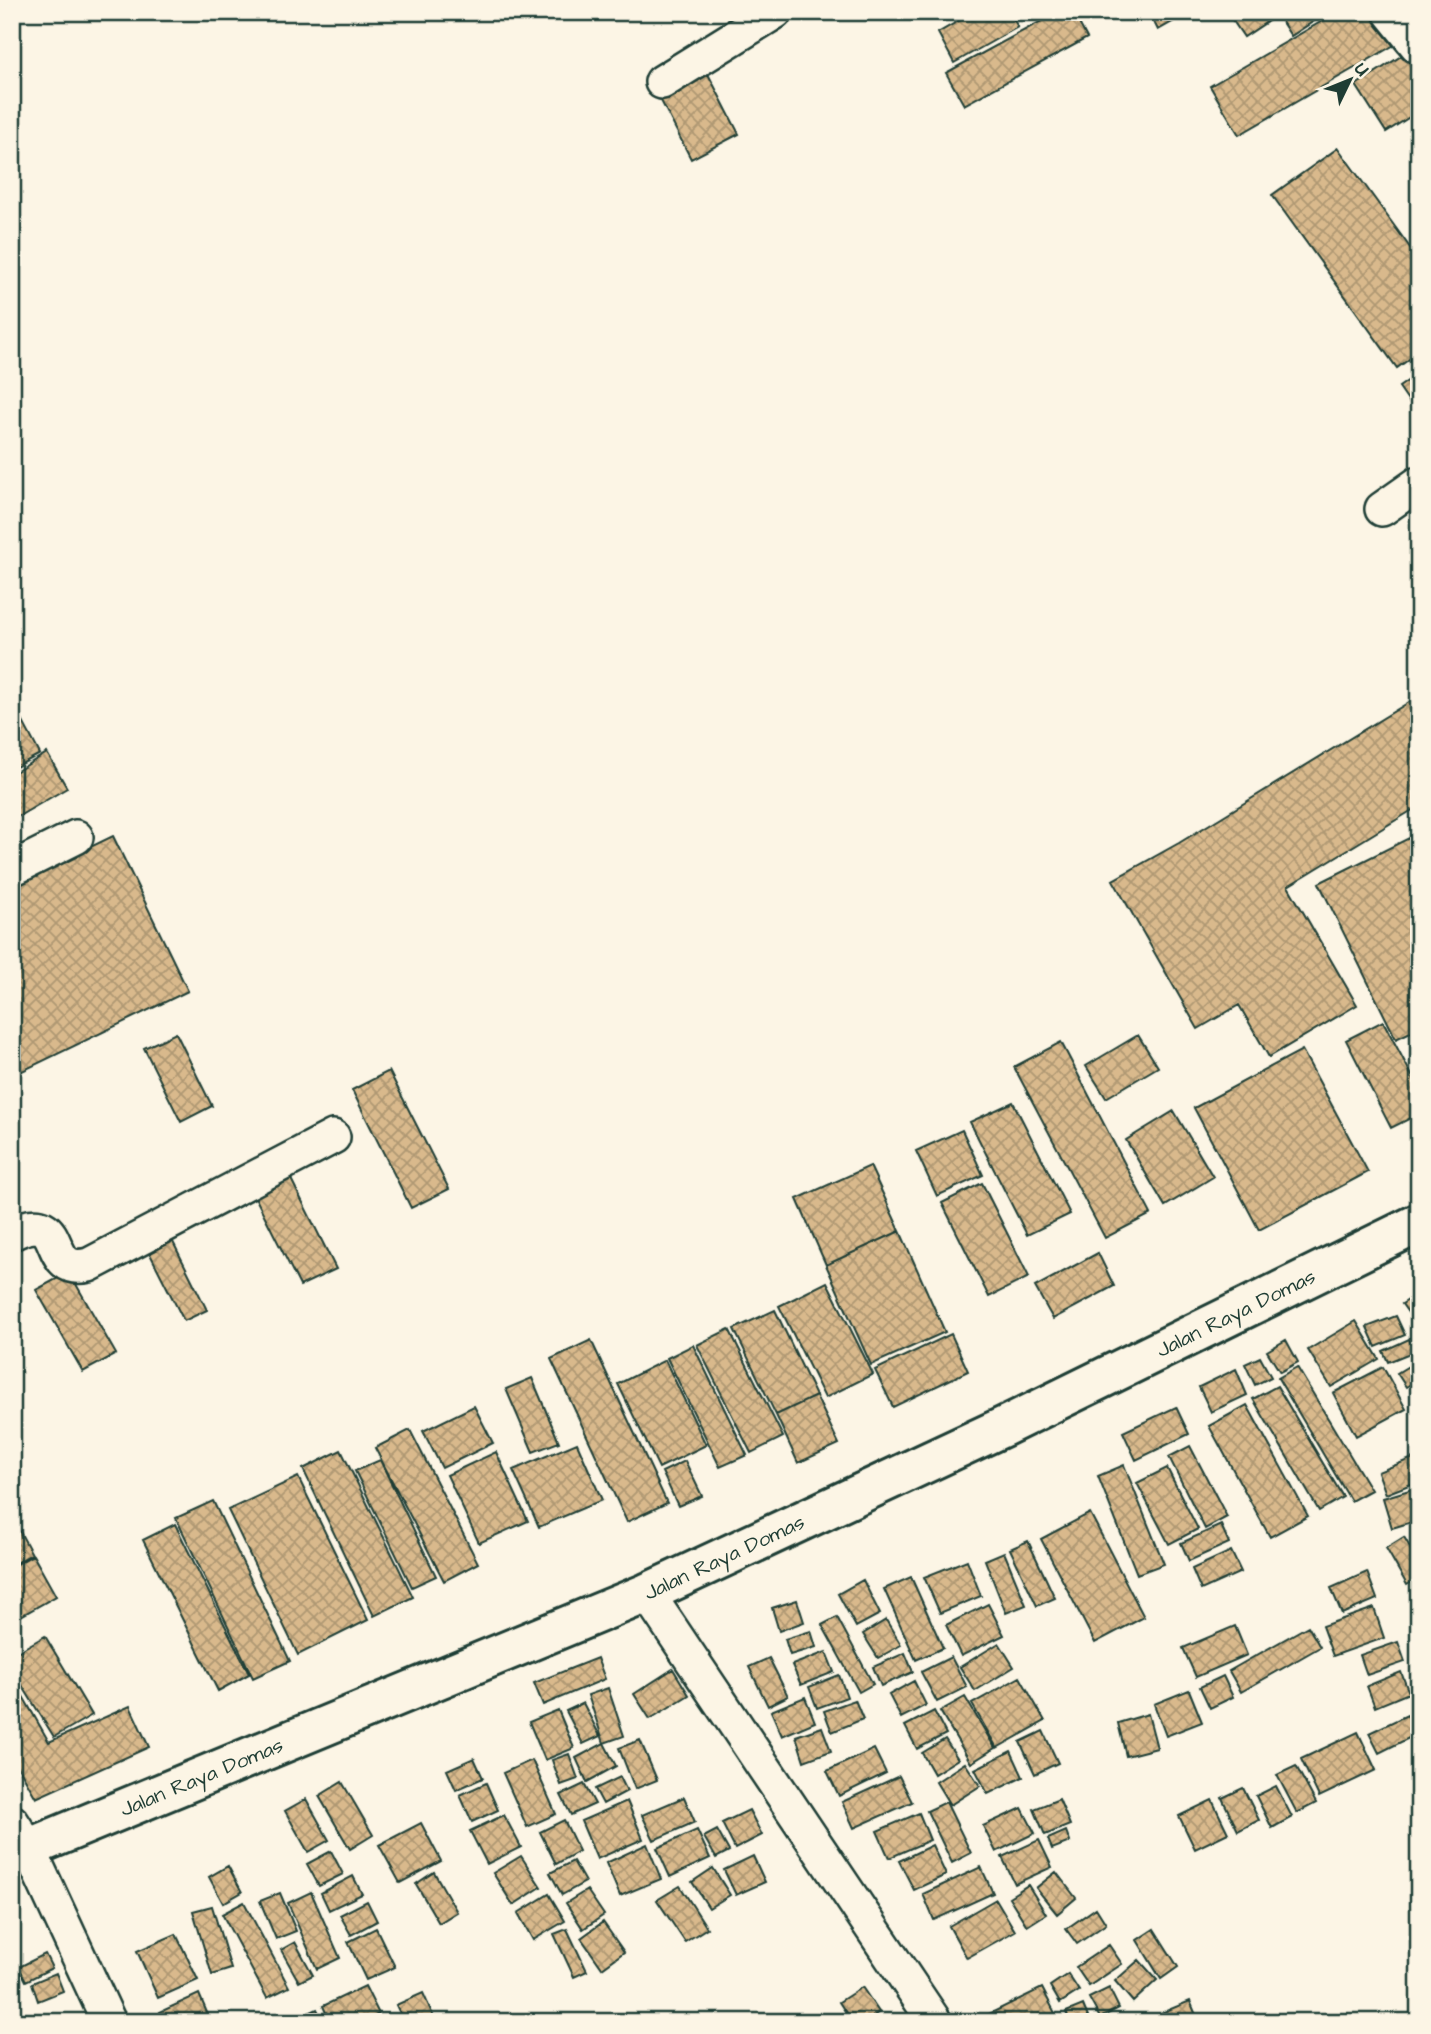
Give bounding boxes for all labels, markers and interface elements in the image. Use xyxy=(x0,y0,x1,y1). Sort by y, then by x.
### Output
north arrow xyxy=(1316,46,1386,116)
text: U xyxy=(1348,56,1375,83)
street label: Jalan Raya Domas xyxy=(1151,1262,1320,1364)
street label: Jalan Raya Domas xyxy=(639,1507,809,1607)
street label: Jalan Raya Domas xyxy=(116,1730,287,1823)

